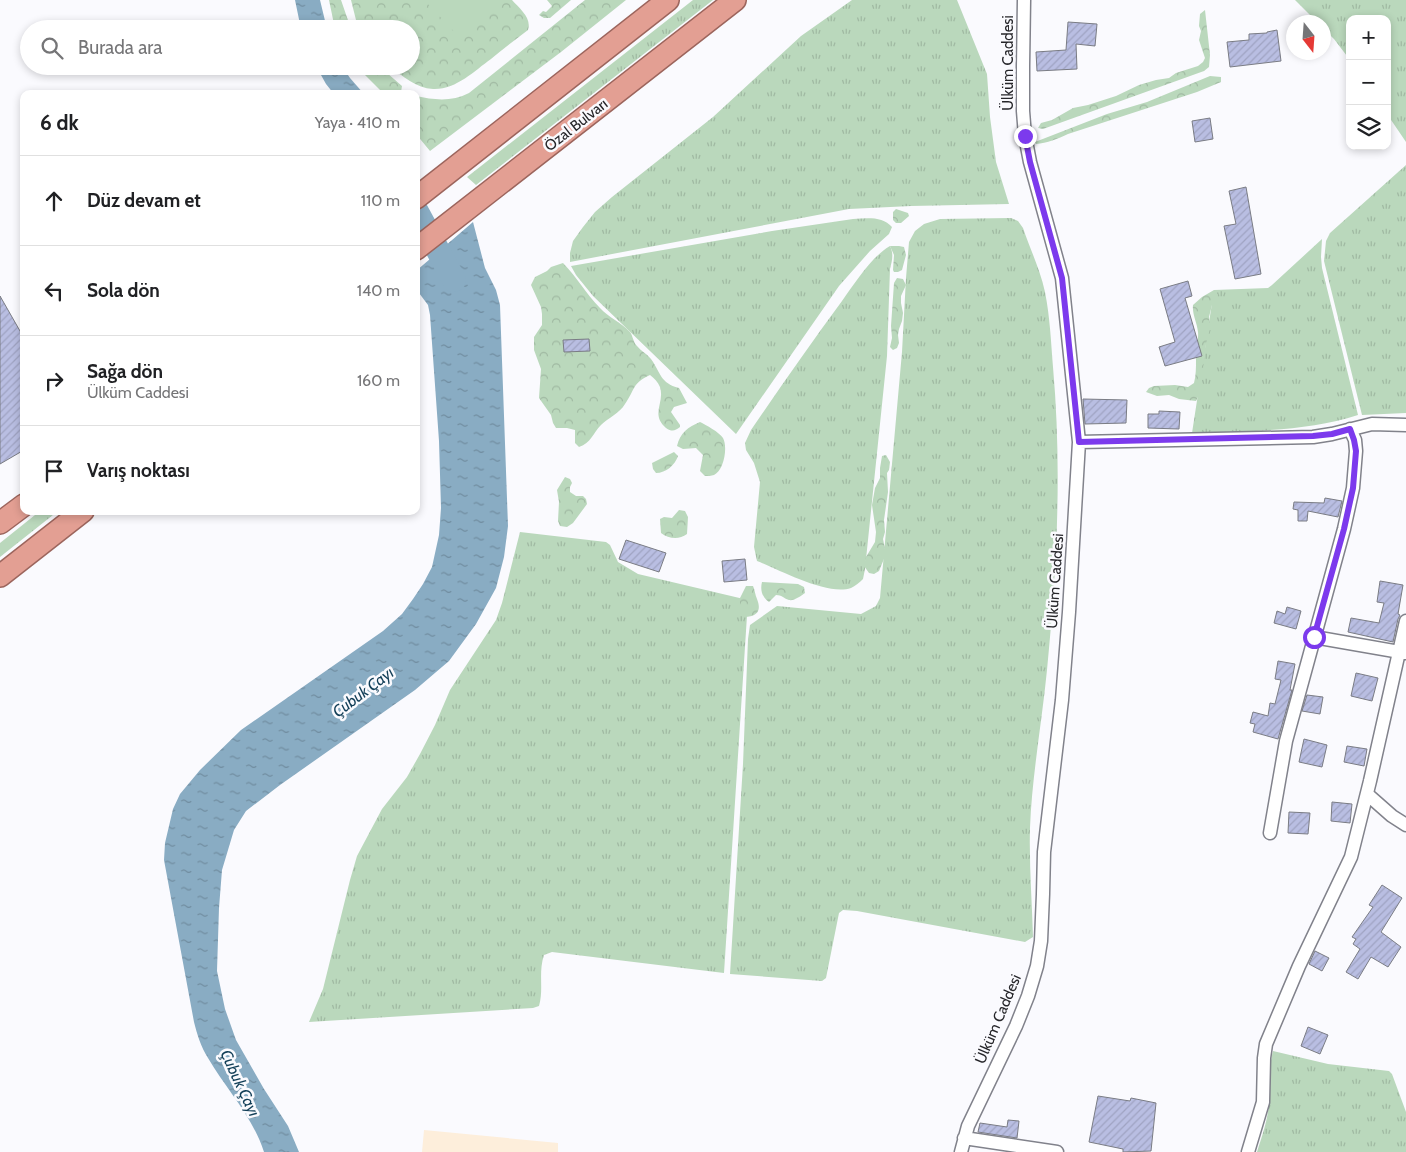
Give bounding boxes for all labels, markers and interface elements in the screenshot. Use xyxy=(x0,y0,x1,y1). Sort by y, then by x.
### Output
street label: Ülküm Caddesi xyxy=(999,15,1017,111)
north arrow xyxy=(1286,15,1331,60)
map controls xyxy=(1346,15,1391,150)
button: + xyxy=(1346,15,1391,60)
search box xyxy=(20,20,420,75)
icon: search xyxy=(38,34,66,62)
text: Burada ara xyxy=(78,36,162,59)
button: − xyxy=(1346,60,1391,105)
street label: Özal Bulvarı xyxy=(541,95,611,155)
button: layers xyxy=(1346,105,1391,150)
text: 6 dk xyxy=(40,110,79,135)
text: Yaya · 410 m xyxy=(315,113,400,132)
route end xyxy=(1014,125,1037,148)
icon: ahead xyxy=(40,187,68,215)
text: Düz devam et xyxy=(87,189,201,212)
text: 110 m xyxy=(361,191,400,210)
icon: left xyxy=(40,277,68,305)
text: Sola dön xyxy=(87,279,160,302)
text: 140 m xyxy=(357,281,400,300)
text: Sağa dön xyxy=(87,360,163,383)
icon: right xyxy=(40,367,68,395)
text: 160 m xyxy=(357,371,400,390)
text: Ülküm Caddesi xyxy=(87,383,189,402)
icon: arrive xyxy=(40,457,68,485)
text: Varış noktası xyxy=(87,459,190,482)
street label: Ülküm Caddesi xyxy=(1043,533,1067,629)
route start xyxy=(1303,626,1326,649)
water label: Çubuk Çayı xyxy=(329,663,397,721)
street label: Ülküm Caddesi xyxy=(971,972,1025,1066)
water label: Çubuk Çayı xyxy=(216,1047,264,1119)

